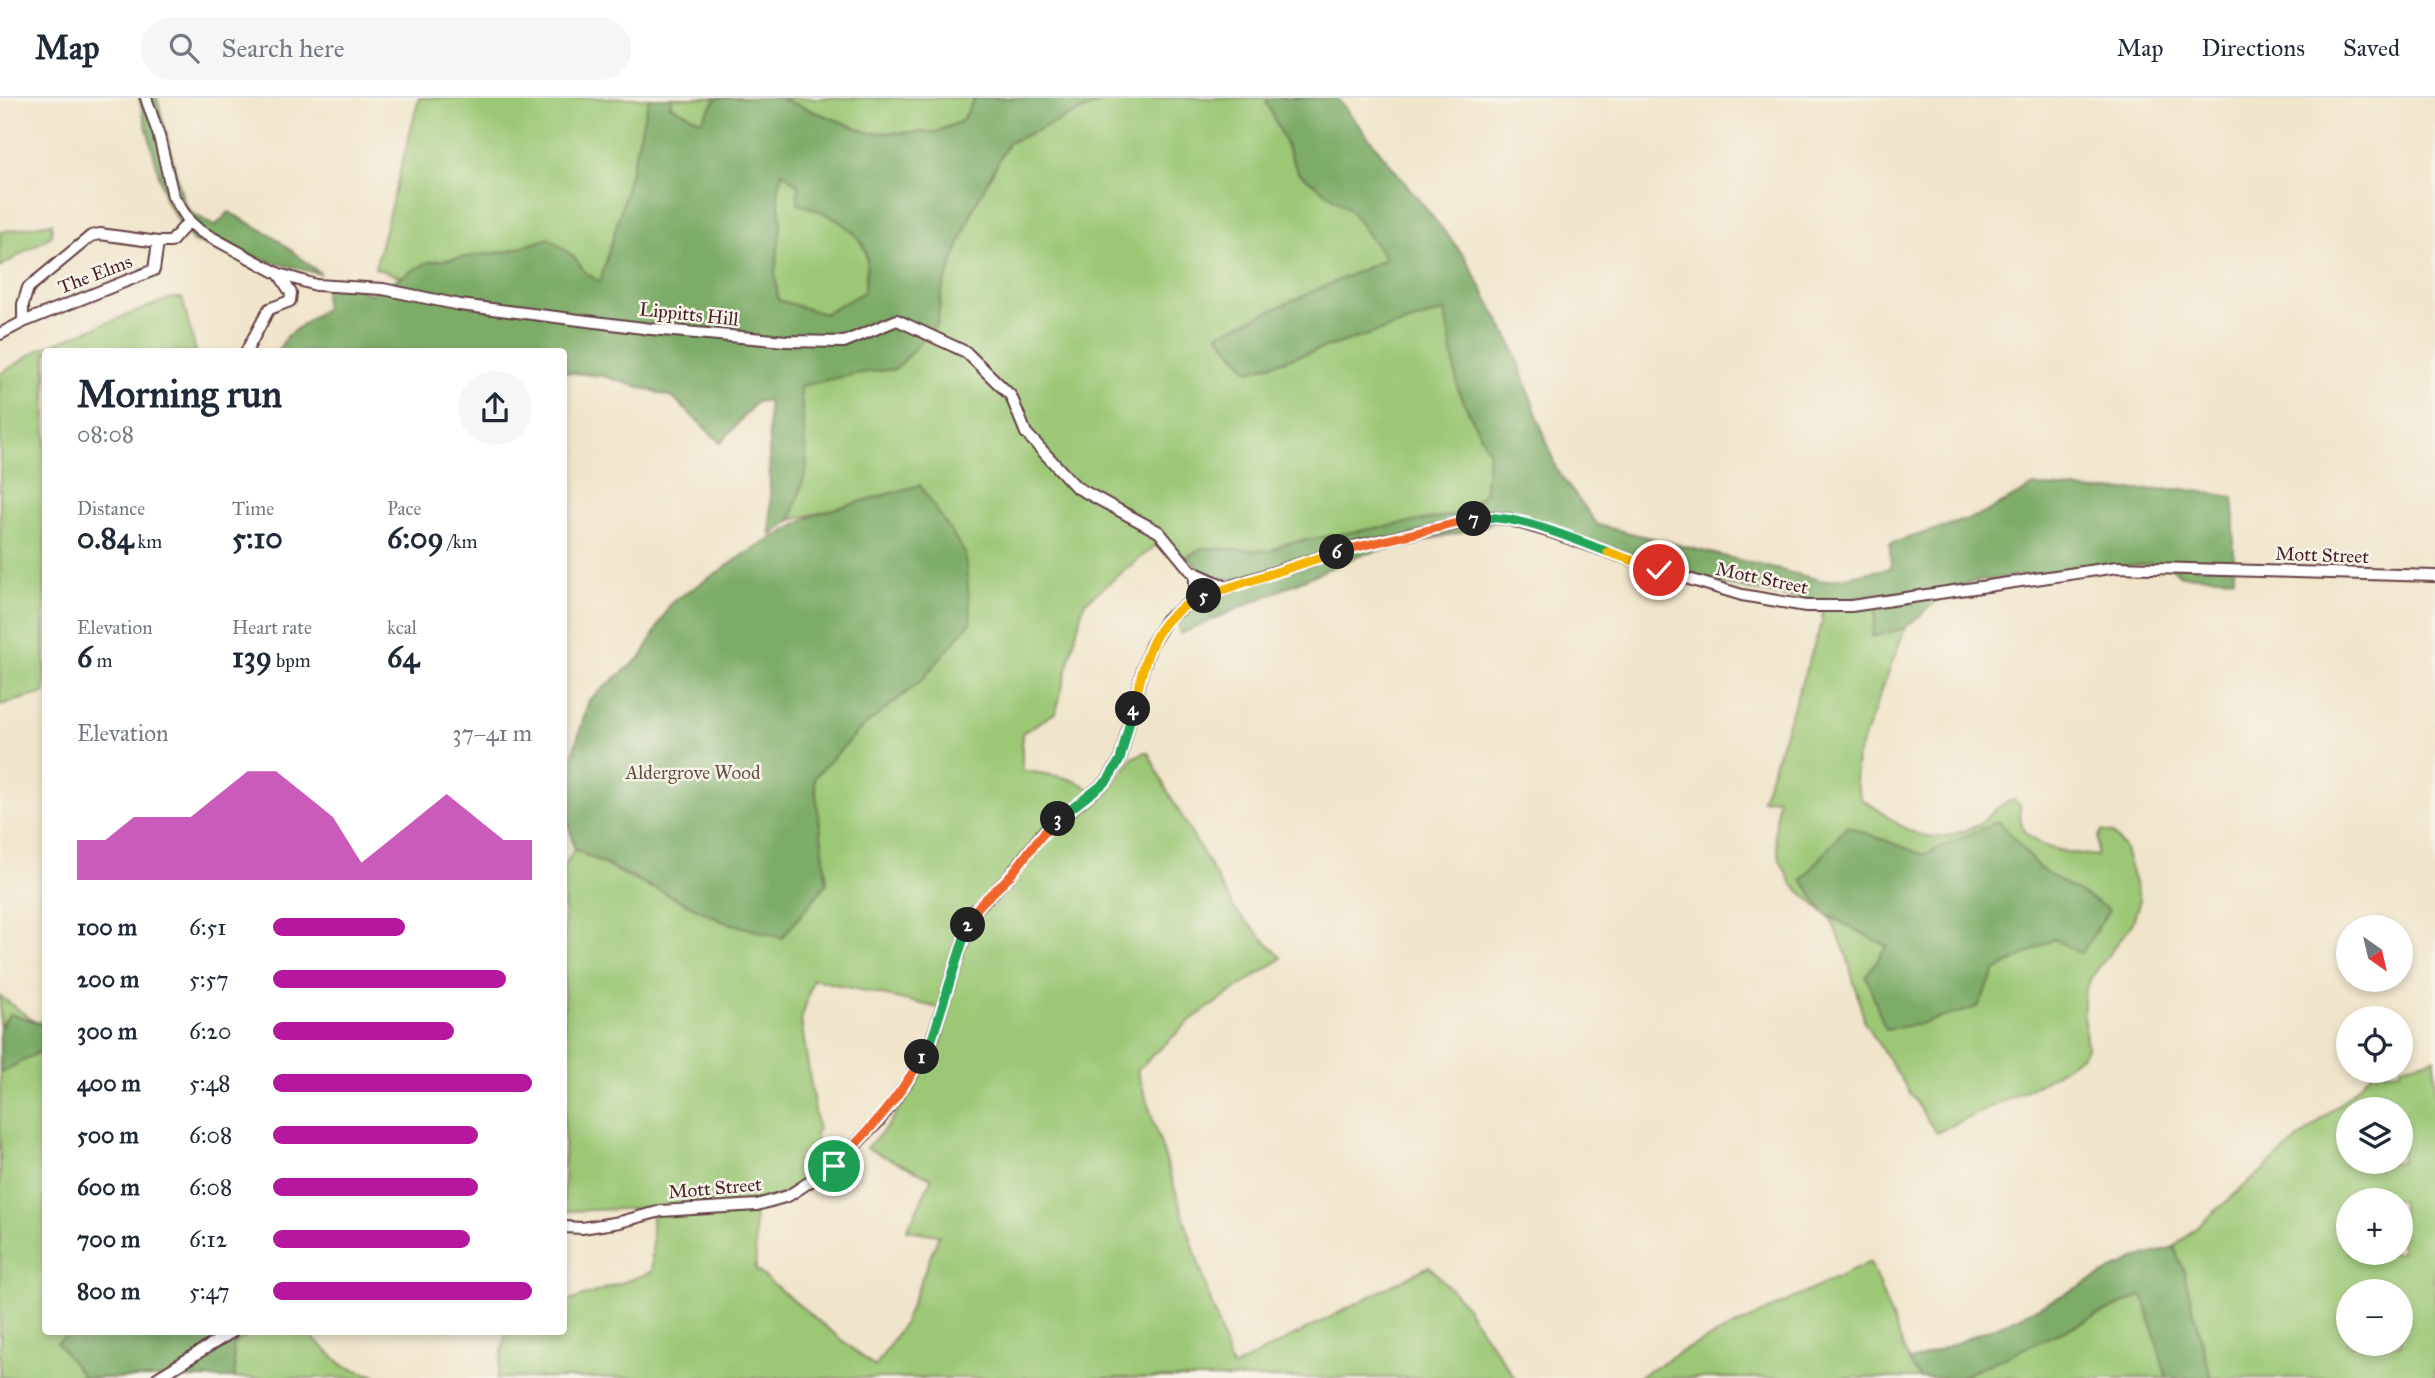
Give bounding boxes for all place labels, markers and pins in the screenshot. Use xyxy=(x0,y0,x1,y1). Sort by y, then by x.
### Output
pin: 7 xyxy=(1456,502,1492,536)
pin: 6 xyxy=(1320,534,1354,570)
pin xyxy=(1629,540,1689,600)
pin: 5 xyxy=(1186,578,1222,614)
pin: 4 xyxy=(1116,692,1150,726)
pin: 3 xyxy=(1040,802,1076,836)
pin: 2 xyxy=(950,908,986,942)
pin: 1 xyxy=(904,1040,940,1074)
pin xyxy=(804,1136,864,1196)

